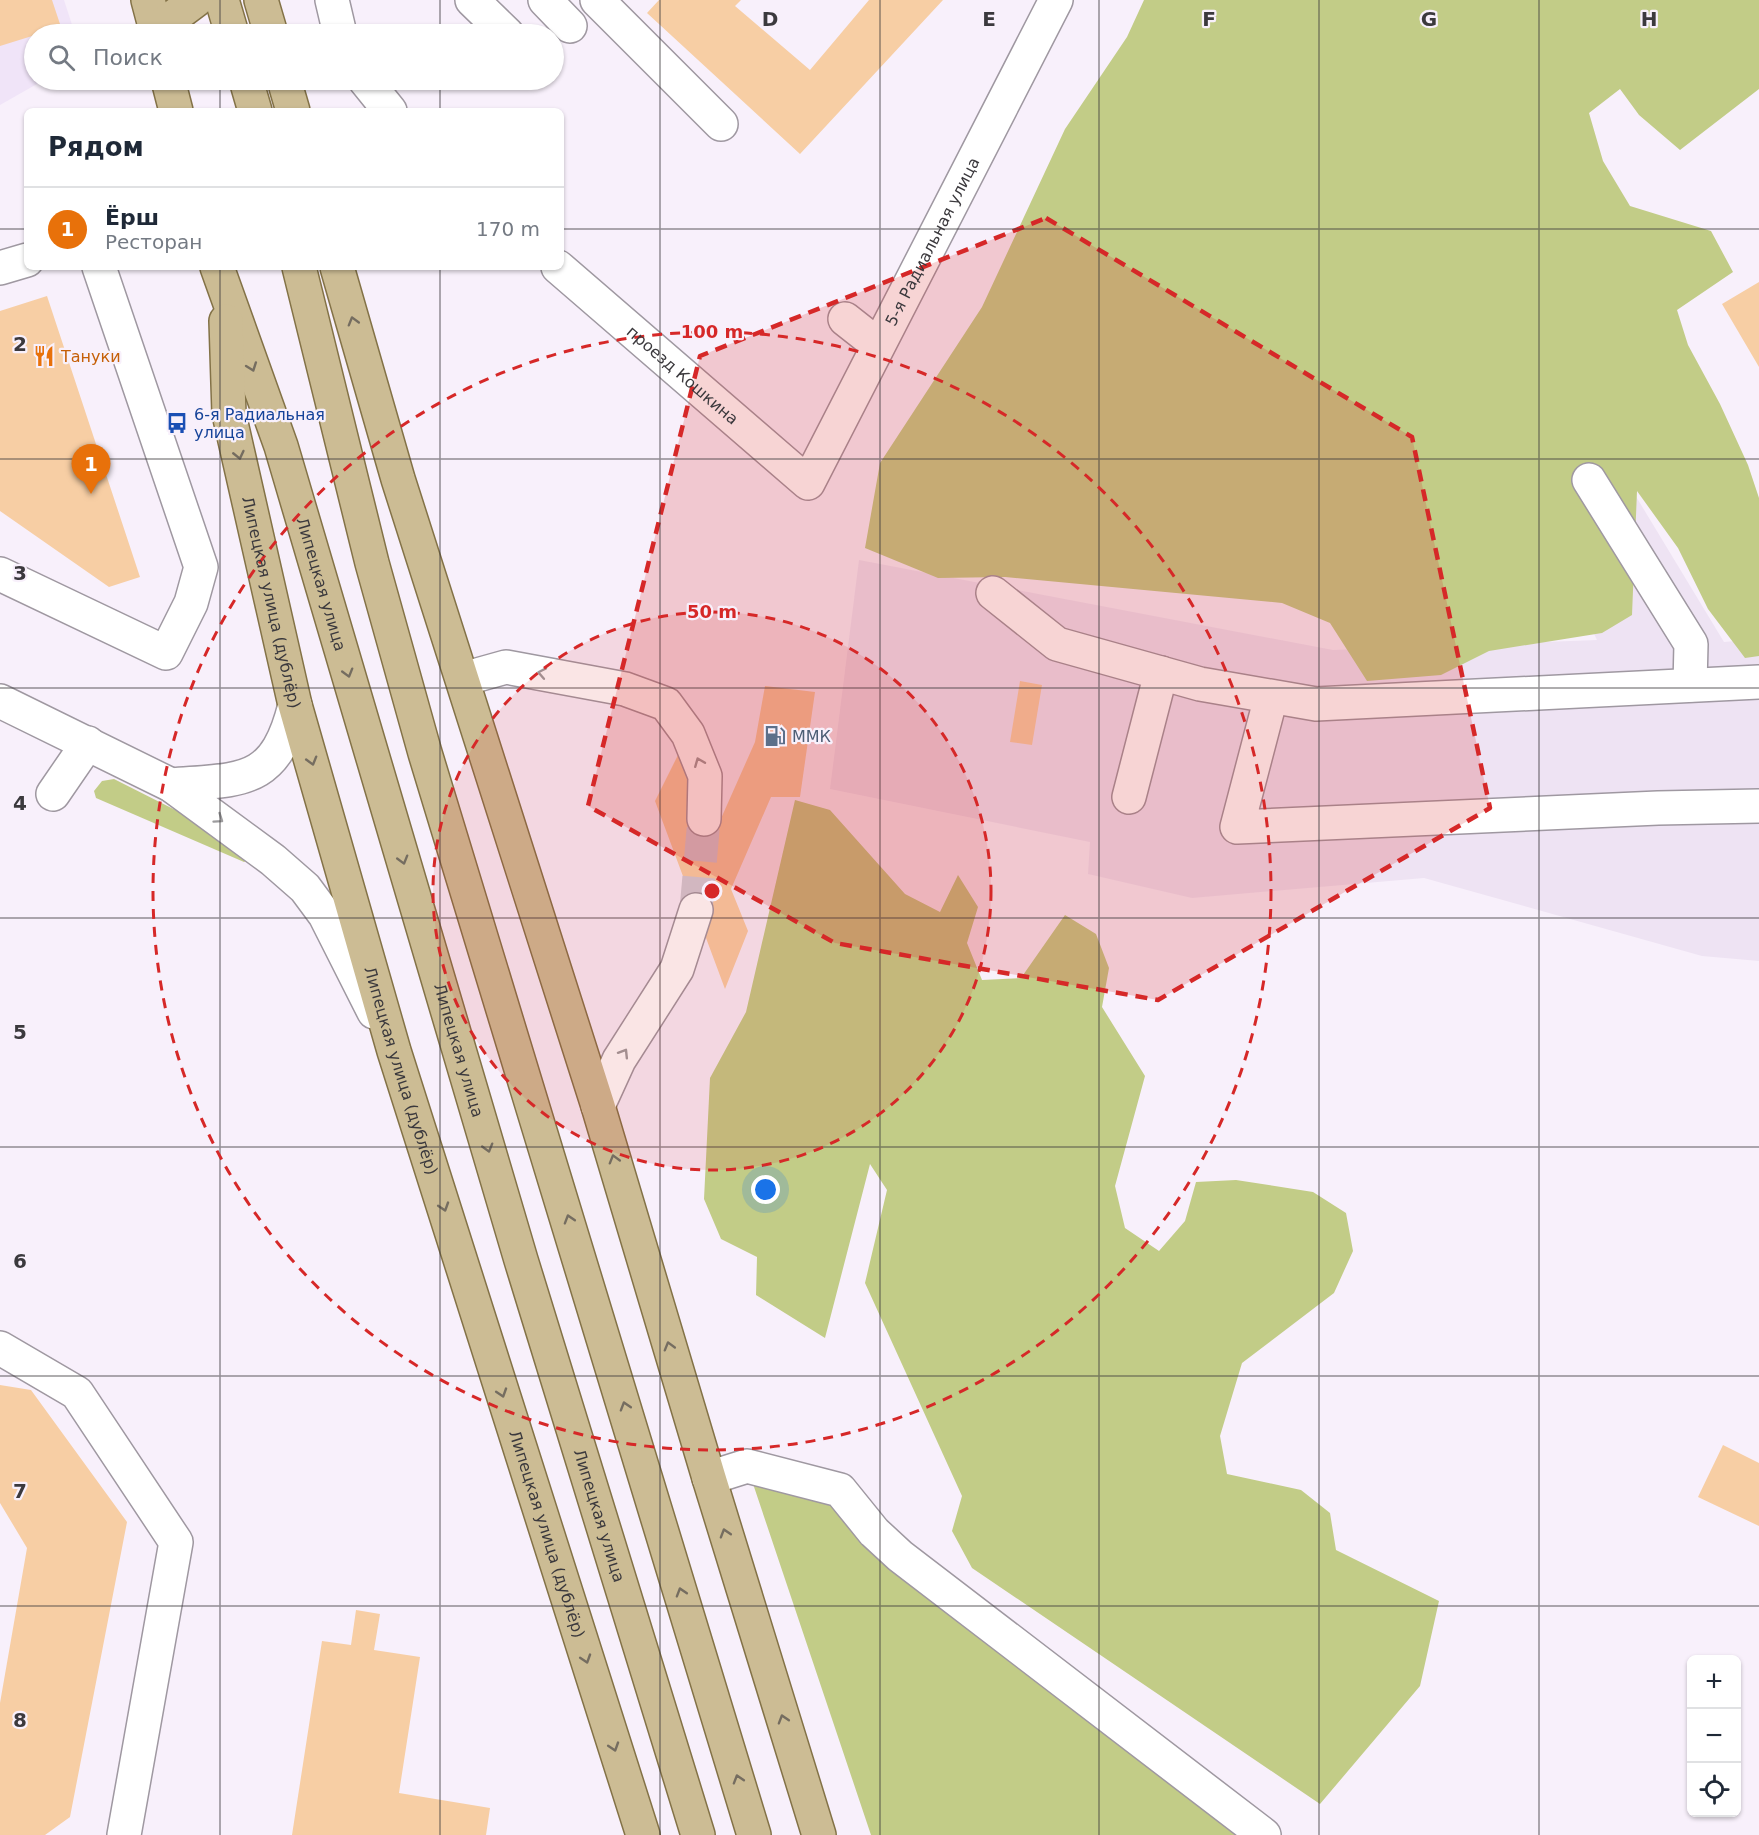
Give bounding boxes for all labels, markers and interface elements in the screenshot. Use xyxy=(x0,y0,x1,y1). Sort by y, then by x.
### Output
text: D xyxy=(762,7,778,31)
text: E xyxy=(982,7,996,31)
text: F xyxy=(1202,7,1216,31)
text: G xyxy=(1421,7,1437,31)
text: H xyxy=(1641,7,1657,31)
search box xyxy=(24,24,564,90)
icon: search xyxy=(45,41,78,74)
text: Поиск xyxy=(93,45,163,70)
text: Рядом xyxy=(48,132,144,162)
street label: 5-я Радиальная улица xyxy=(881,154,984,329)
text: Ёрш xyxy=(105,205,159,230)
text: 1 xyxy=(61,217,74,241)
text: 170 m xyxy=(476,217,540,241)
text: Ресторан xyxy=(105,230,202,254)
one-way arrow xyxy=(348,317,360,327)
text: 100 m xyxy=(681,321,743,342)
street label: проезд Кошкина xyxy=(623,322,742,429)
text: 2 xyxy=(13,332,27,356)
restaurant icon: Тануки xyxy=(32,344,56,368)
place label: Тануки xyxy=(60,347,121,366)
one-way arrow xyxy=(245,361,257,372)
place label: 6-я Радиальная улица xyxy=(194,405,325,442)
bus stop icon: 6-я Радиальная улица xyxy=(165,411,189,435)
pin: 1 xyxy=(72,444,110,494)
one-way arrow xyxy=(232,450,245,460)
street label: Липецкая улица (дублёр) xyxy=(238,494,304,710)
street label: Липецкая улица xyxy=(292,515,350,653)
text: 3 xyxy=(13,561,27,585)
text: 50 m xyxy=(687,601,737,622)
one-way arrow xyxy=(341,667,353,678)
one-way arrow xyxy=(538,667,548,680)
fuel station icon: ММК xyxy=(763,724,787,748)
place label: ММК xyxy=(792,727,832,746)
one-way arrow xyxy=(304,756,317,766)
one-way arrow xyxy=(694,757,707,767)
text: 4 xyxy=(13,791,27,815)
one-way arrow xyxy=(212,811,223,822)
one-way arrow xyxy=(396,855,408,865)
centre of rings xyxy=(702,881,722,901)
street label: Липецкая улица (дублёр) xyxy=(360,964,442,1177)
street label: Липецкая улица xyxy=(430,981,487,1120)
text: 5 xyxy=(13,1020,27,1044)
one-way arrow xyxy=(616,1049,628,1059)
one-way arrow xyxy=(481,1142,493,1153)
one-way arrow xyxy=(609,1154,621,1165)
your location xyxy=(751,1175,780,1204)
one-way arrow xyxy=(436,1201,449,1212)
one-way arrow xyxy=(564,1214,576,1225)
text: 6 xyxy=(13,1249,27,1273)
one-way arrow xyxy=(664,1341,676,1352)
one-way arrow xyxy=(495,1387,507,1398)
one-way arrow xyxy=(620,1401,632,1412)
street label: Липецкая улица (дублёр) xyxy=(505,1428,589,1640)
street label: Липецкая улица xyxy=(570,1447,629,1585)
text: 7 xyxy=(13,1479,27,1503)
one-way arrow xyxy=(720,1528,733,1539)
one-way arrow xyxy=(676,1587,688,1598)
one-way arrow xyxy=(579,1653,591,1664)
map controls xyxy=(1687,1655,1741,1817)
button: + xyxy=(1687,1655,1741,1709)
text: 8 xyxy=(13,1708,27,1732)
button: − xyxy=(1687,1709,1741,1763)
one-way arrow xyxy=(778,1714,790,1725)
one-way arrow xyxy=(607,1741,620,1752)
button: locate xyxy=(1687,1763,1741,1817)
one-way arrow xyxy=(733,1774,745,1785)

